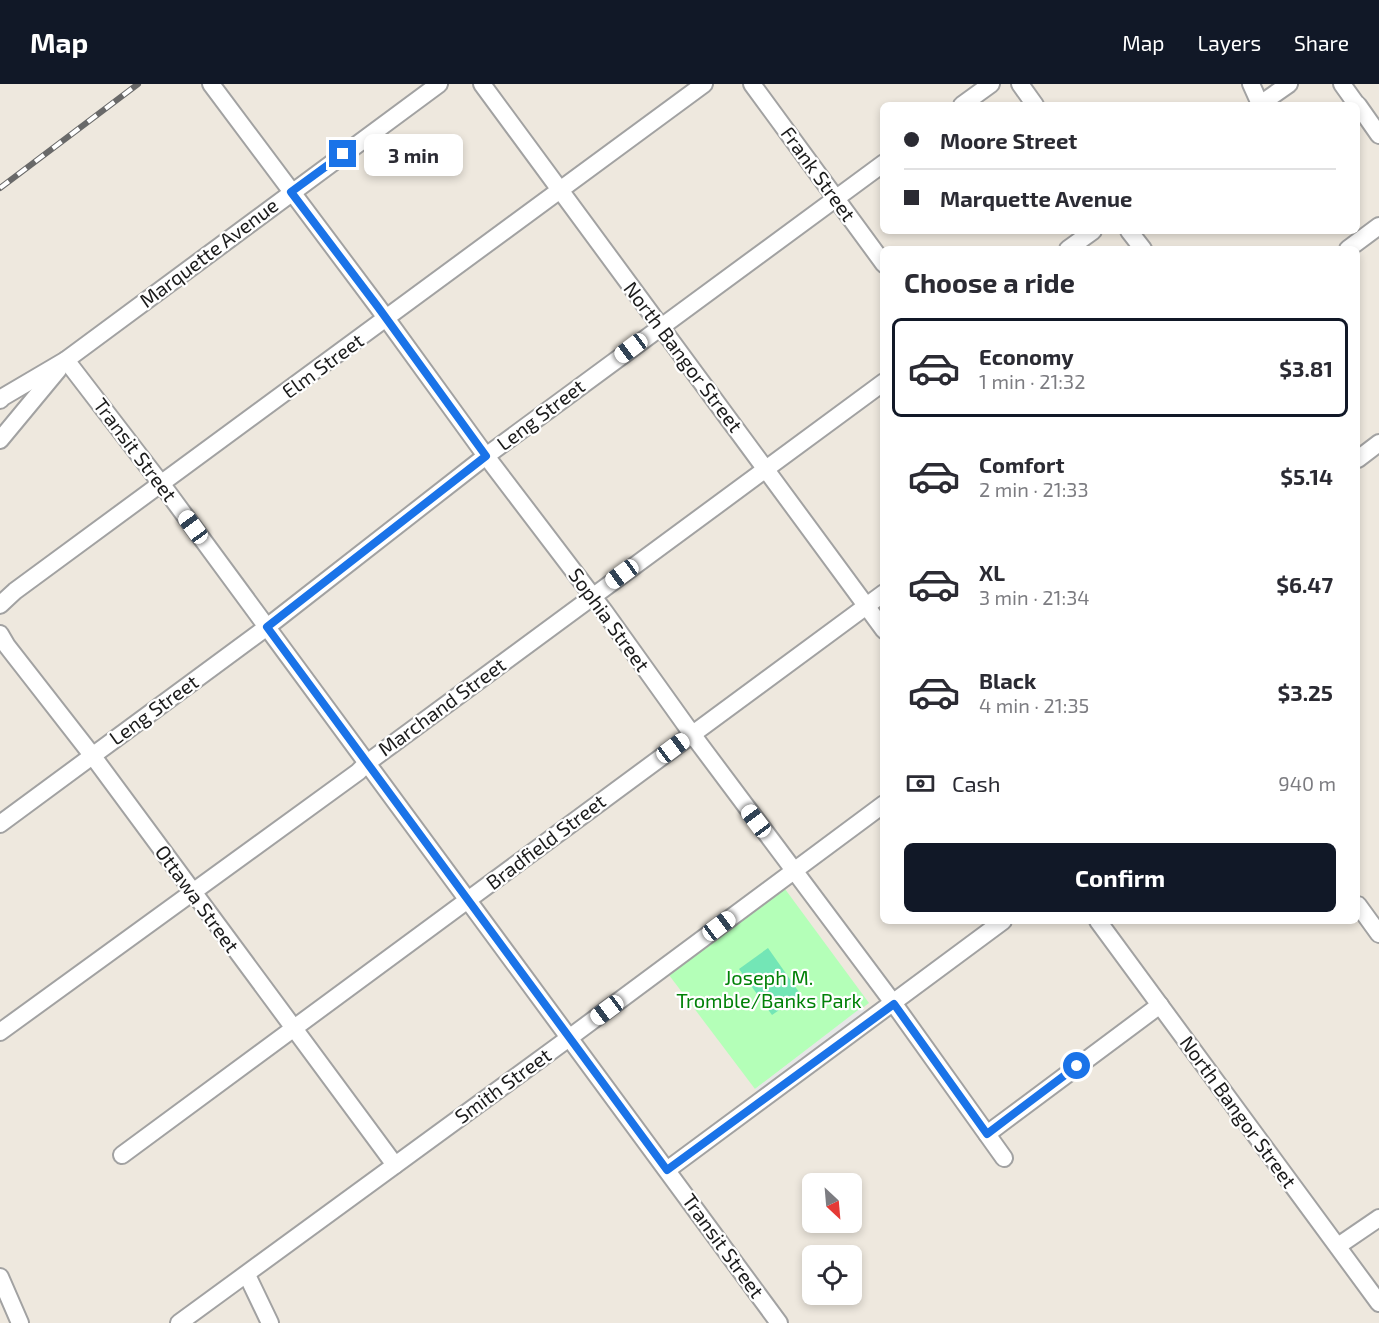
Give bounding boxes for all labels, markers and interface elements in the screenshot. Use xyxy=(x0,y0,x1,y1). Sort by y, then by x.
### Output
text: Map xyxy=(30,25,88,59)
text: Map xyxy=(1122,30,1164,55)
text: Layers xyxy=(1197,30,1261,55)
text: Share xyxy=(1294,30,1349,55)
street label: Frank Street xyxy=(776,121,861,226)
text: Moore Street xyxy=(940,127,1077,153)
callout: 3 min xyxy=(364,133,463,175)
route end xyxy=(329,140,356,167)
text: 3 min xyxy=(388,143,439,167)
text: Marquette Avenue xyxy=(940,185,1132,211)
street label: Marquette Avenue xyxy=(135,192,282,312)
text: Choose a ride xyxy=(904,266,1075,298)
street label: North Bangor Street xyxy=(619,276,748,437)
street label: Elm Street xyxy=(277,327,368,403)
car xyxy=(611,330,651,366)
icon: car xyxy=(907,341,961,395)
text: Economy xyxy=(979,343,1074,369)
text: $3.81 xyxy=(1279,355,1333,381)
text: 1 min · 21:32 xyxy=(979,369,1085,393)
street label: Leng Street xyxy=(492,373,589,455)
street label: Transit Street xyxy=(89,393,183,506)
icon: car xyxy=(907,449,961,503)
text: Comfort xyxy=(979,451,1064,477)
text: $5.14 xyxy=(1280,463,1333,489)
text: 2 min · 21:33 xyxy=(979,477,1089,501)
car xyxy=(175,507,211,547)
car xyxy=(602,556,642,592)
icon: car xyxy=(907,557,961,611)
text: XL xyxy=(979,559,1005,585)
street label: Sophia Street xyxy=(564,563,656,676)
text: $6.47 xyxy=(1276,571,1333,597)
text: 3 min · 21:34 xyxy=(979,585,1090,609)
street label: Marchand Street xyxy=(373,652,510,761)
icon: car xyxy=(907,665,961,719)
text: Black xyxy=(979,667,1036,693)
street label: Leng Street xyxy=(104,669,203,749)
text: $3.25 xyxy=(1277,679,1333,705)
text: 4 min · 21:35 xyxy=(979,693,1089,717)
car xyxy=(653,730,693,766)
icon: cash xyxy=(904,767,937,800)
text: Cash xyxy=(952,770,1001,796)
text: 940 m xyxy=(1278,771,1336,795)
street label: Bradfield Street xyxy=(481,788,610,894)
car xyxy=(738,801,774,841)
street label: Ottawa Street xyxy=(151,840,245,957)
button: Confirm xyxy=(904,843,1336,912)
car xyxy=(699,908,739,944)
park label: Joseph M. Tromble/Banks Park xyxy=(676,965,862,1012)
car xyxy=(587,992,627,1028)
street label: North Bangor Street xyxy=(1176,1031,1302,1192)
street label: Smith Street xyxy=(450,1042,555,1128)
route start xyxy=(1063,1052,1090,1079)
north arrow xyxy=(802,1173,862,1233)
map controls xyxy=(802,1173,862,1305)
street label: Transit Street xyxy=(678,1189,770,1303)
button: locate xyxy=(802,1245,862,1305)

